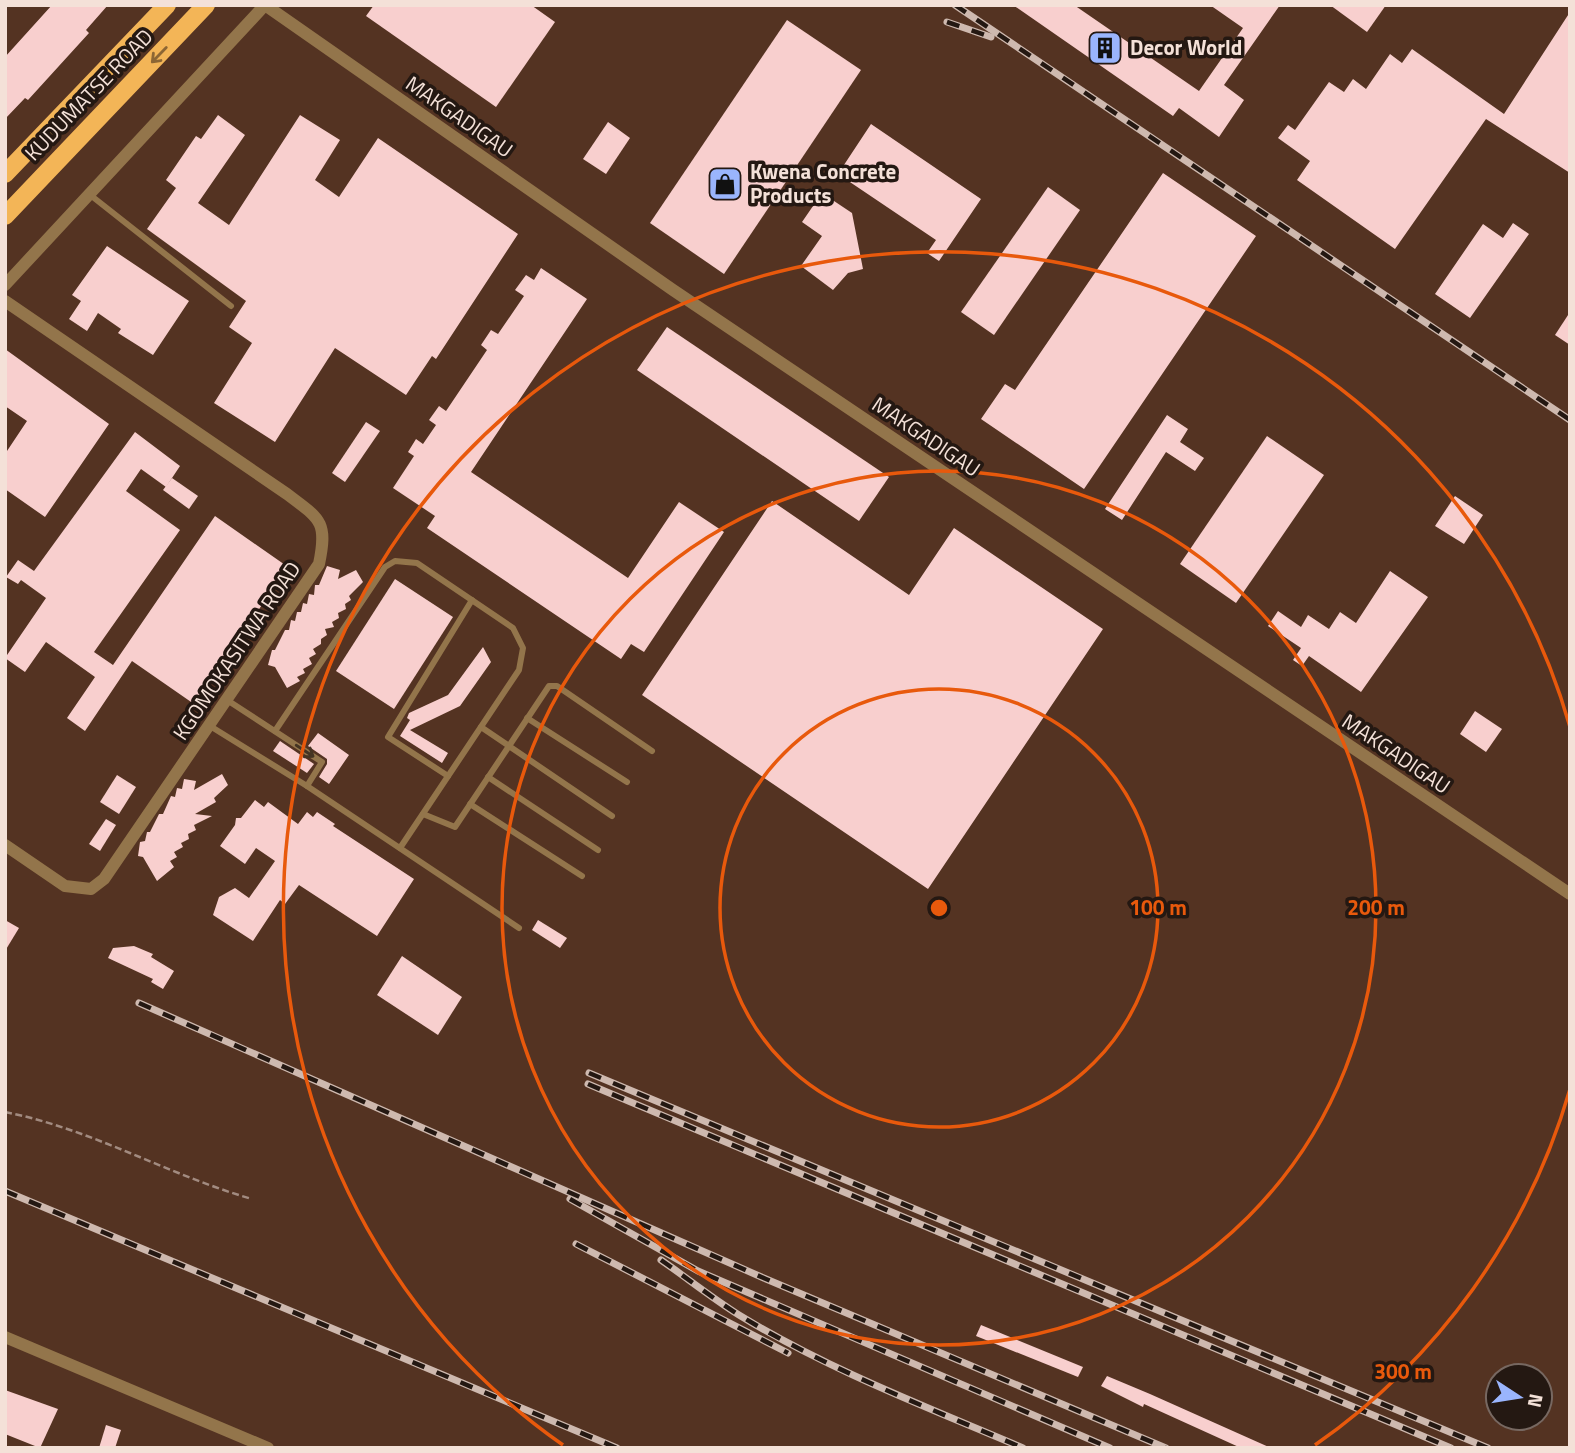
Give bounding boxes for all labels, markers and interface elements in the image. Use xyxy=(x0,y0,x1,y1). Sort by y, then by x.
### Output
street label: KUDUMATSE ROAD xyxy=(17,21,160,168)
building icon: Decor World xyxy=(1086,29,1124,67)
place label: Decor World xyxy=(1130,31,1242,63)
one-way arrow xyxy=(150,46,167,63)
street label: MAKGADIGAU xyxy=(399,67,520,165)
place label: Kwena Concrete Products xyxy=(750,155,896,211)
shop icon: Kwena Concrete Products xyxy=(706,165,744,203)
street label: MAKGADIGAU xyxy=(866,388,987,484)
street label: KGOMOKASITWA ROAD xyxy=(164,555,308,746)
street label: MAKGADIGAU xyxy=(1336,705,1457,801)
one-way arrow xyxy=(295,744,314,758)
text: 100 m xyxy=(1129,891,1187,923)
text: 200 m xyxy=(1347,891,1405,923)
centre of rings xyxy=(927,896,951,920)
text: 300 m xyxy=(1374,1355,1432,1387)
north arrow xyxy=(1484,1362,1554,1432)
text: N xyxy=(1521,1391,1552,1410)

